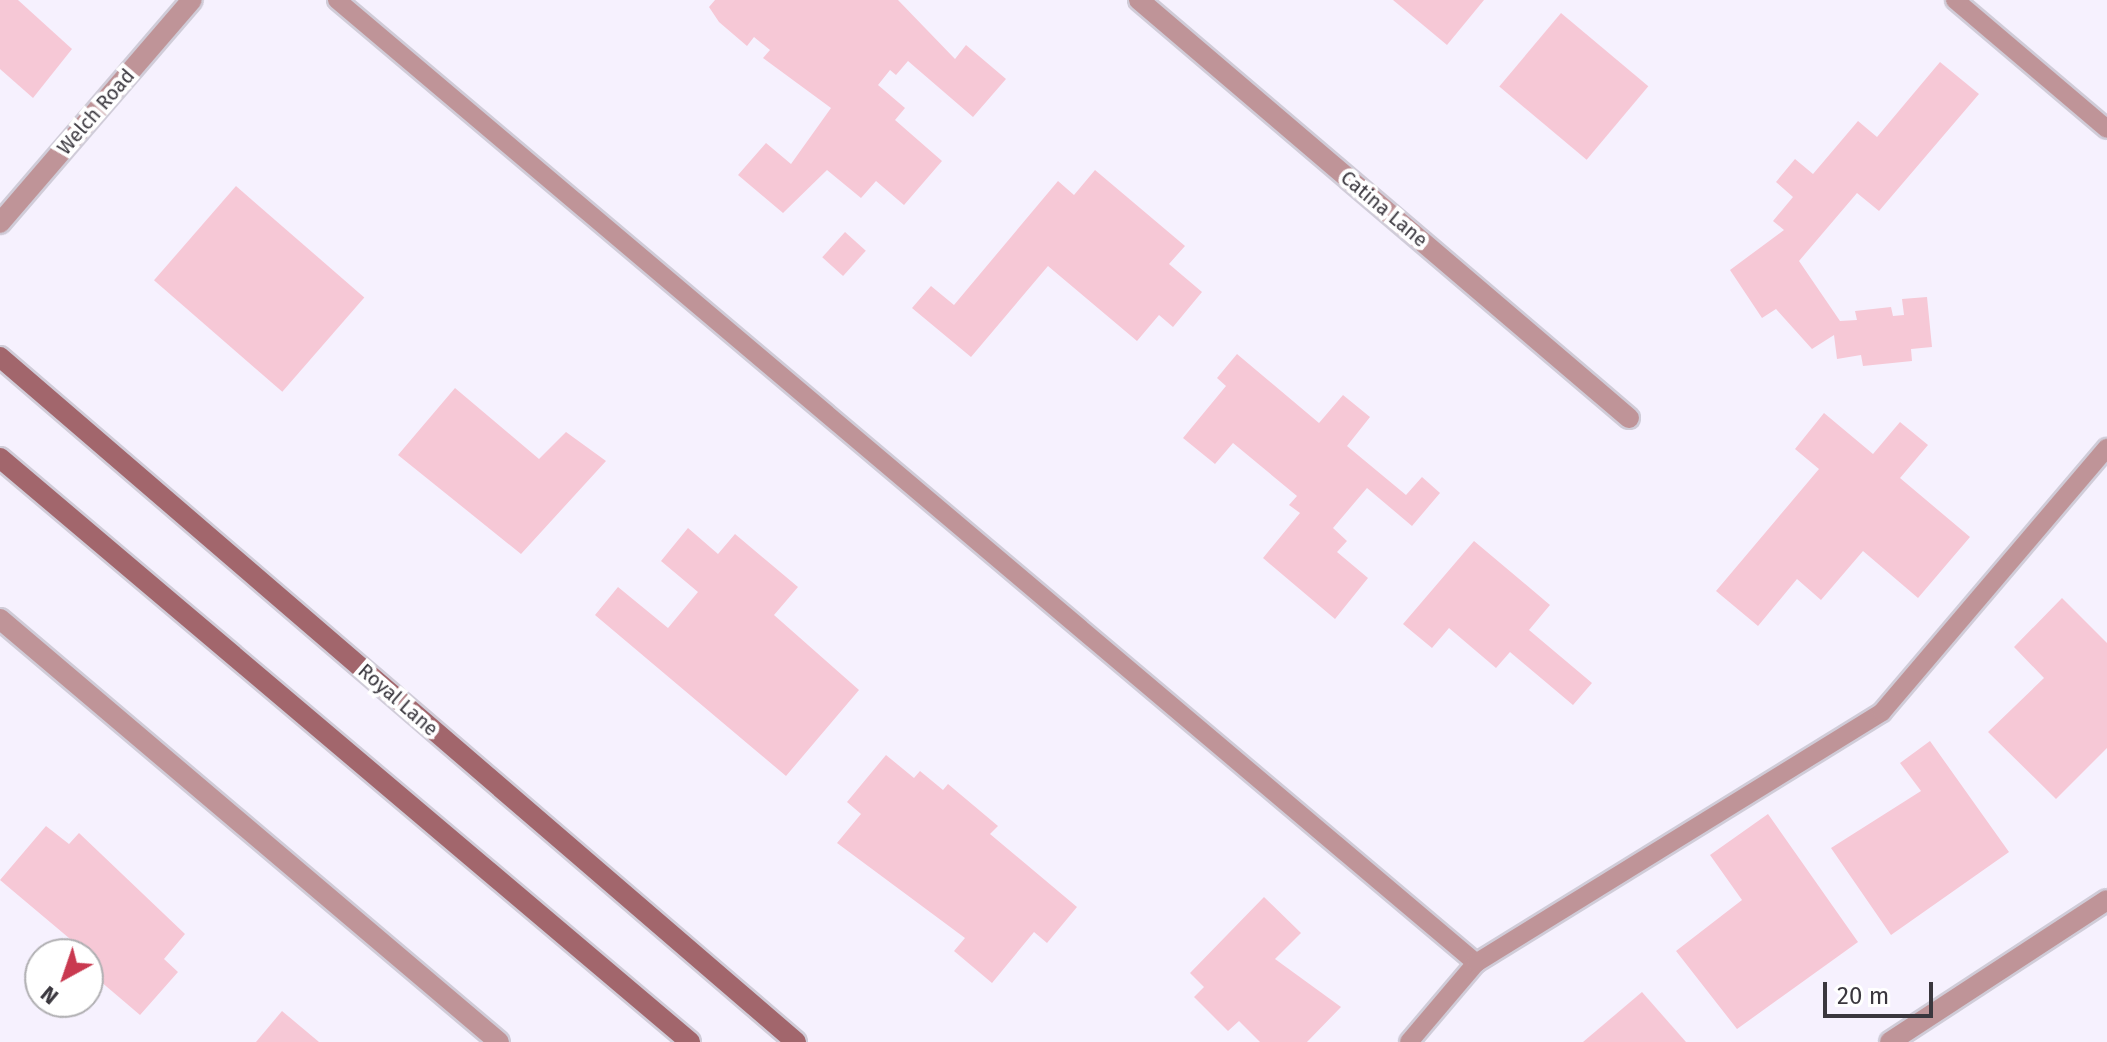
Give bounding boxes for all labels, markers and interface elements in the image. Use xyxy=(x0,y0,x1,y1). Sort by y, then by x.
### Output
street label: Welch Road xyxy=(52,64,140,160)
street label: Catina Lane xyxy=(1336,166,1432,252)
street label: Royal Lane xyxy=(353,659,443,741)
north arrow xyxy=(24,938,104,1018)
scale bar xyxy=(1827,966,1937,1016)
text: N xyxy=(35,980,64,1010)
text: 20 m xyxy=(1837,982,1889,1010)

